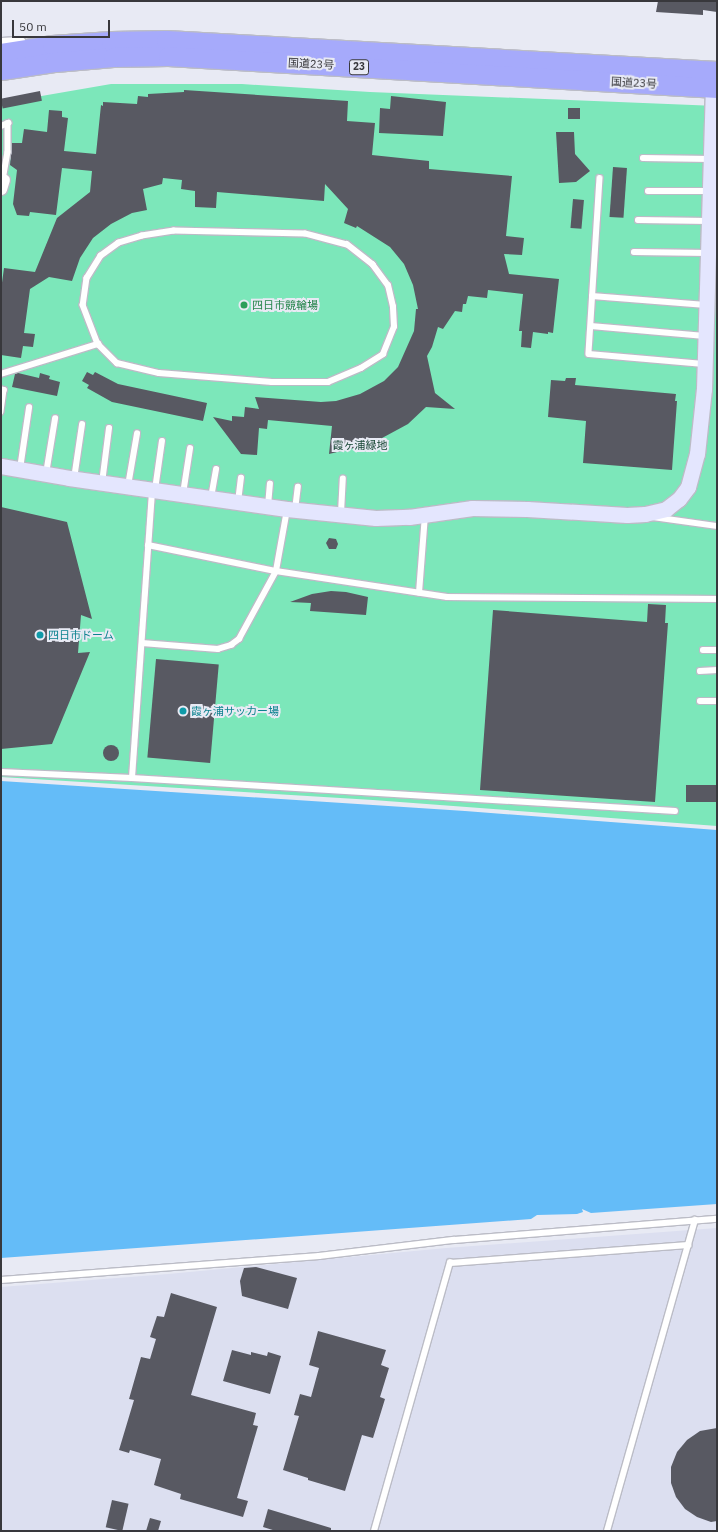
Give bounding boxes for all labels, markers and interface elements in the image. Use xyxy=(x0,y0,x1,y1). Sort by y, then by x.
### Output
scale bar xyxy=(14,12,112,38)
text: 50 m xyxy=(19,19,47,34)
street label: 国道23号 xyxy=(288,56,334,72)
road number: 23 xyxy=(349,59,369,75)
street label: 国道23号 xyxy=(611,75,657,91)
place label: 四日市競輪場 xyxy=(252,298,318,312)
marker: 四日市競輪場 xyxy=(239,300,249,310)
park label: 霞ヶ浦緑地 xyxy=(333,438,387,452)
place label: 四日市ドーム xyxy=(48,628,114,642)
marker: 四日市ドーム xyxy=(35,630,45,640)
place label: 霞ヶ浦サッカー場 xyxy=(191,704,279,718)
marker: 霞ヶ浦サッカー場 xyxy=(178,706,188,716)

